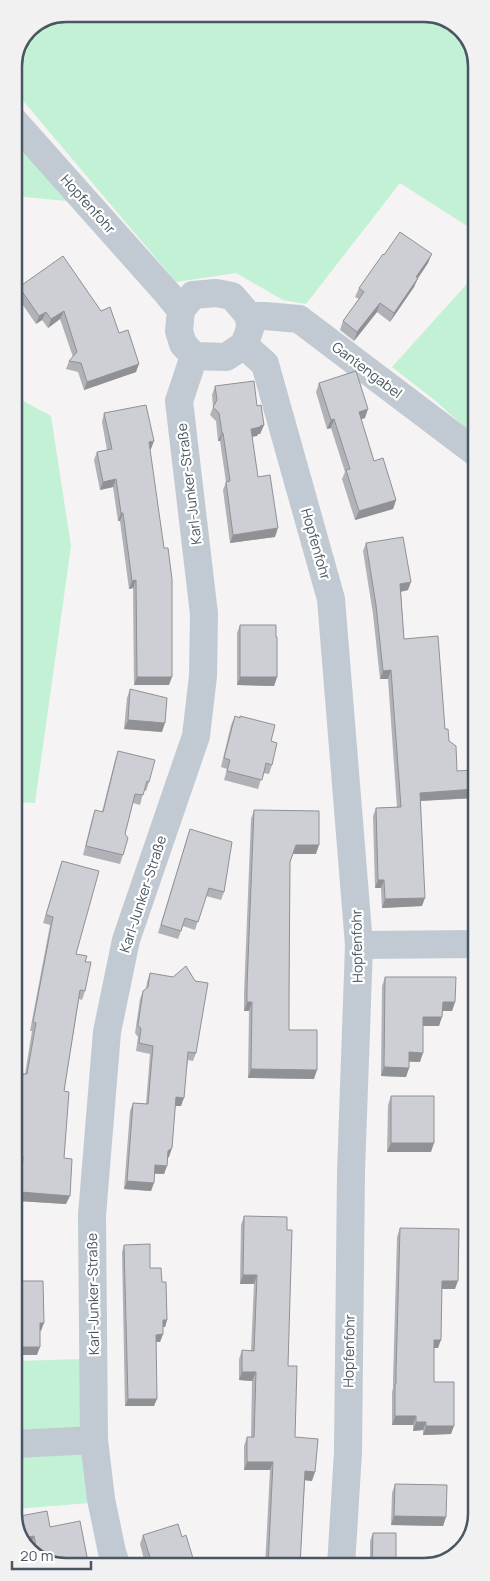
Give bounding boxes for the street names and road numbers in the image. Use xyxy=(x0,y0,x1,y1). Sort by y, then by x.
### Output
street label: Hopfenfohr xyxy=(57,170,120,237)
street label: Gantengabel xyxy=(328,337,406,402)
street label: Karl-Junker-Straße xyxy=(172,422,205,546)
street label: Hopfenfohr xyxy=(297,506,336,582)
street label: Karl-Junker-Straße xyxy=(115,833,170,955)
street label: Hopfenfohr xyxy=(346,909,367,983)
street label: Karl-Junker-Straße xyxy=(82,1233,103,1355)
street label: Hopfenfohr xyxy=(338,1314,359,1388)

